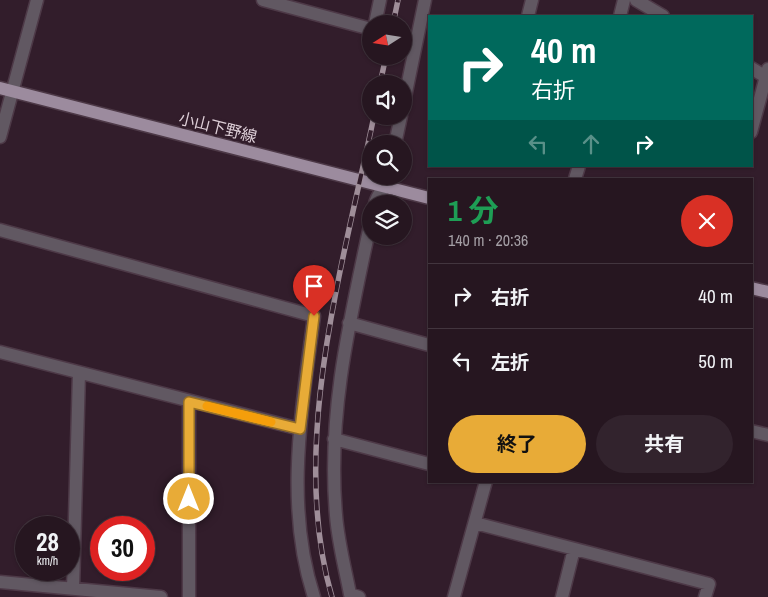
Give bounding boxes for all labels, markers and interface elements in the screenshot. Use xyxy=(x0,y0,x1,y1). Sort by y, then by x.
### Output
north arrow xyxy=(362,15,412,65)
map controls xyxy=(362,15,412,245)
text: 40 m xyxy=(531,27,596,74)
icon: right xyxy=(448,35,513,100)
button: sound xyxy=(362,75,412,125)
text: 右折 xyxy=(531,75,575,105)
street label: 小山下野線 xyxy=(177,107,259,147)
icon: left xyxy=(524,130,552,158)
icon: ahead xyxy=(577,130,605,158)
icon: right xyxy=(630,130,658,158)
button: search xyxy=(362,135,412,185)
text: 1 分 xyxy=(448,190,499,230)
button: layers xyxy=(362,195,412,245)
button: close xyxy=(681,195,733,247)
text: 140 m · 20:36 xyxy=(448,229,528,251)
pin xyxy=(293,265,335,316)
icon: arrive xyxy=(300,272,328,300)
icon: right xyxy=(448,282,476,310)
text: 40 m xyxy=(698,283,733,309)
text: 右折 xyxy=(491,284,529,310)
icon: left xyxy=(448,347,476,375)
text: 50 m xyxy=(698,348,733,374)
text: 左折 xyxy=(491,349,529,375)
button: 終了 xyxy=(448,415,586,473)
button: 共有 xyxy=(596,415,733,473)
position arrow xyxy=(162,472,214,524)
speed limit sign: 30 xyxy=(90,516,155,581)
text: 28 xyxy=(36,525,59,559)
text: km/h xyxy=(37,553,58,569)

